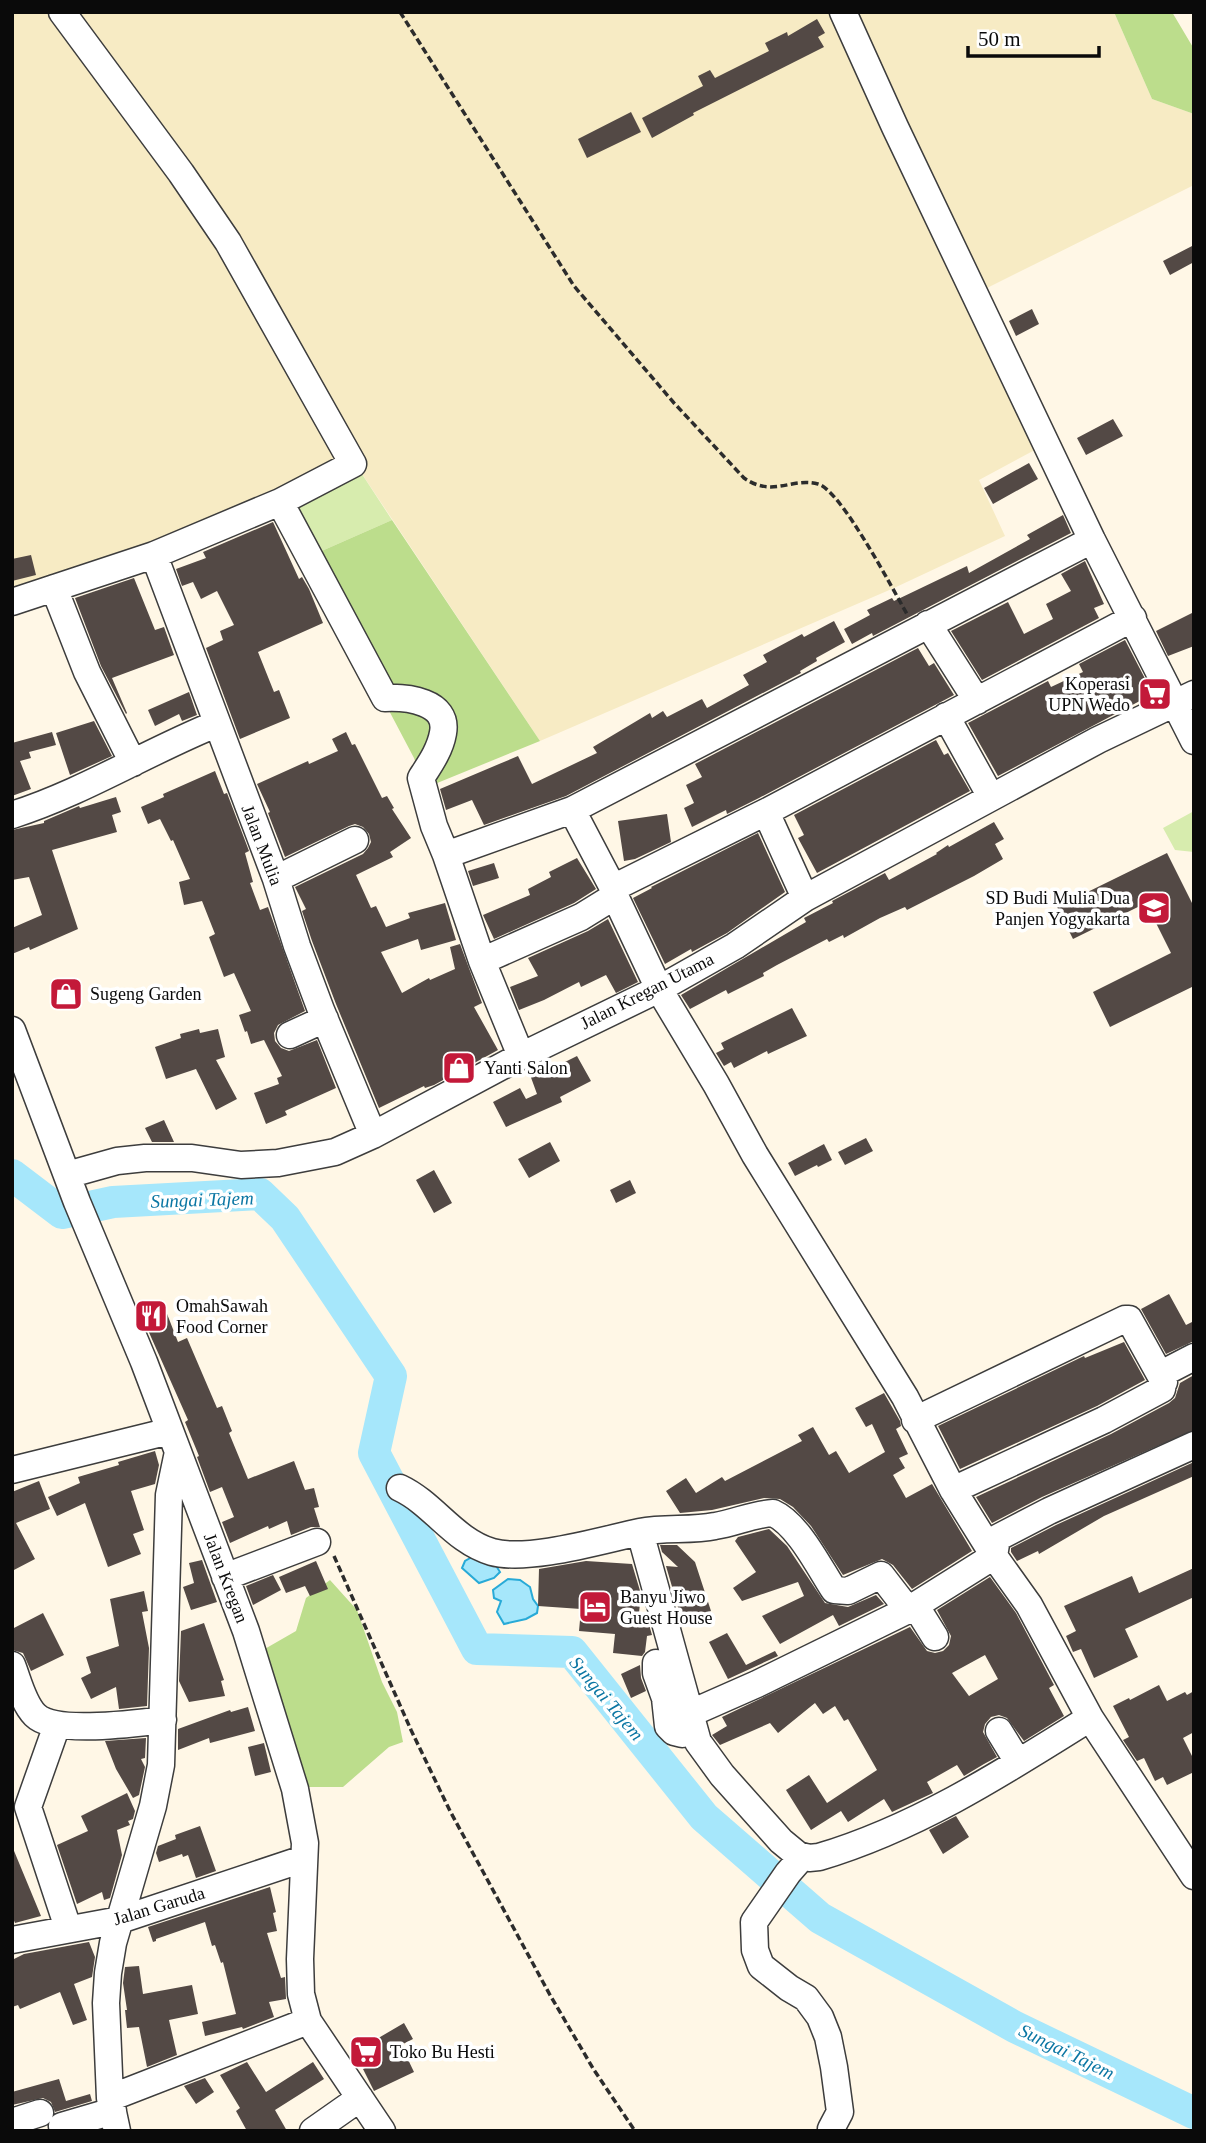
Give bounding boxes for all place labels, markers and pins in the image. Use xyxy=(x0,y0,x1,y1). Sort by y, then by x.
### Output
place label: Koperasi UPN Wedo xyxy=(1048,674,1130,715)
supermarket icon: Koperasi UPN Wedo xyxy=(1136,675,1174,713)
place label: SD Budi Mulia Dua Panjen Yogyakarta xyxy=(985,888,1130,929)
school or university icon: SD Budi Mulia Dua Panjen Yogyakarta xyxy=(1135,889,1173,927)
shop icon: Sugeng Garden xyxy=(47,975,85,1013)
place label: Sugeng Garden xyxy=(90,984,201,1004)
shop icon: Yanti Salon xyxy=(440,1049,478,1087)
place label: Yanti Salon xyxy=(484,1058,568,1078)
place label: OmahSawah Food Corner xyxy=(176,1296,268,1337)
restaurant icon: OmahSawah Food Corner xyxy=(132,1297,170,1335)
place label: Banyu Jiwo Guest House xyxy=(620,1587,713,1628)
hotel icon: Banyu Jiwo Guest House xyxy=(576,1588,614,1626)
supermarket icon: Toko Bu Hesti xyxy=(347,2033,385,2071)
place label: Toko Bu Hesti xyxy=(390,2042,495,2062)

